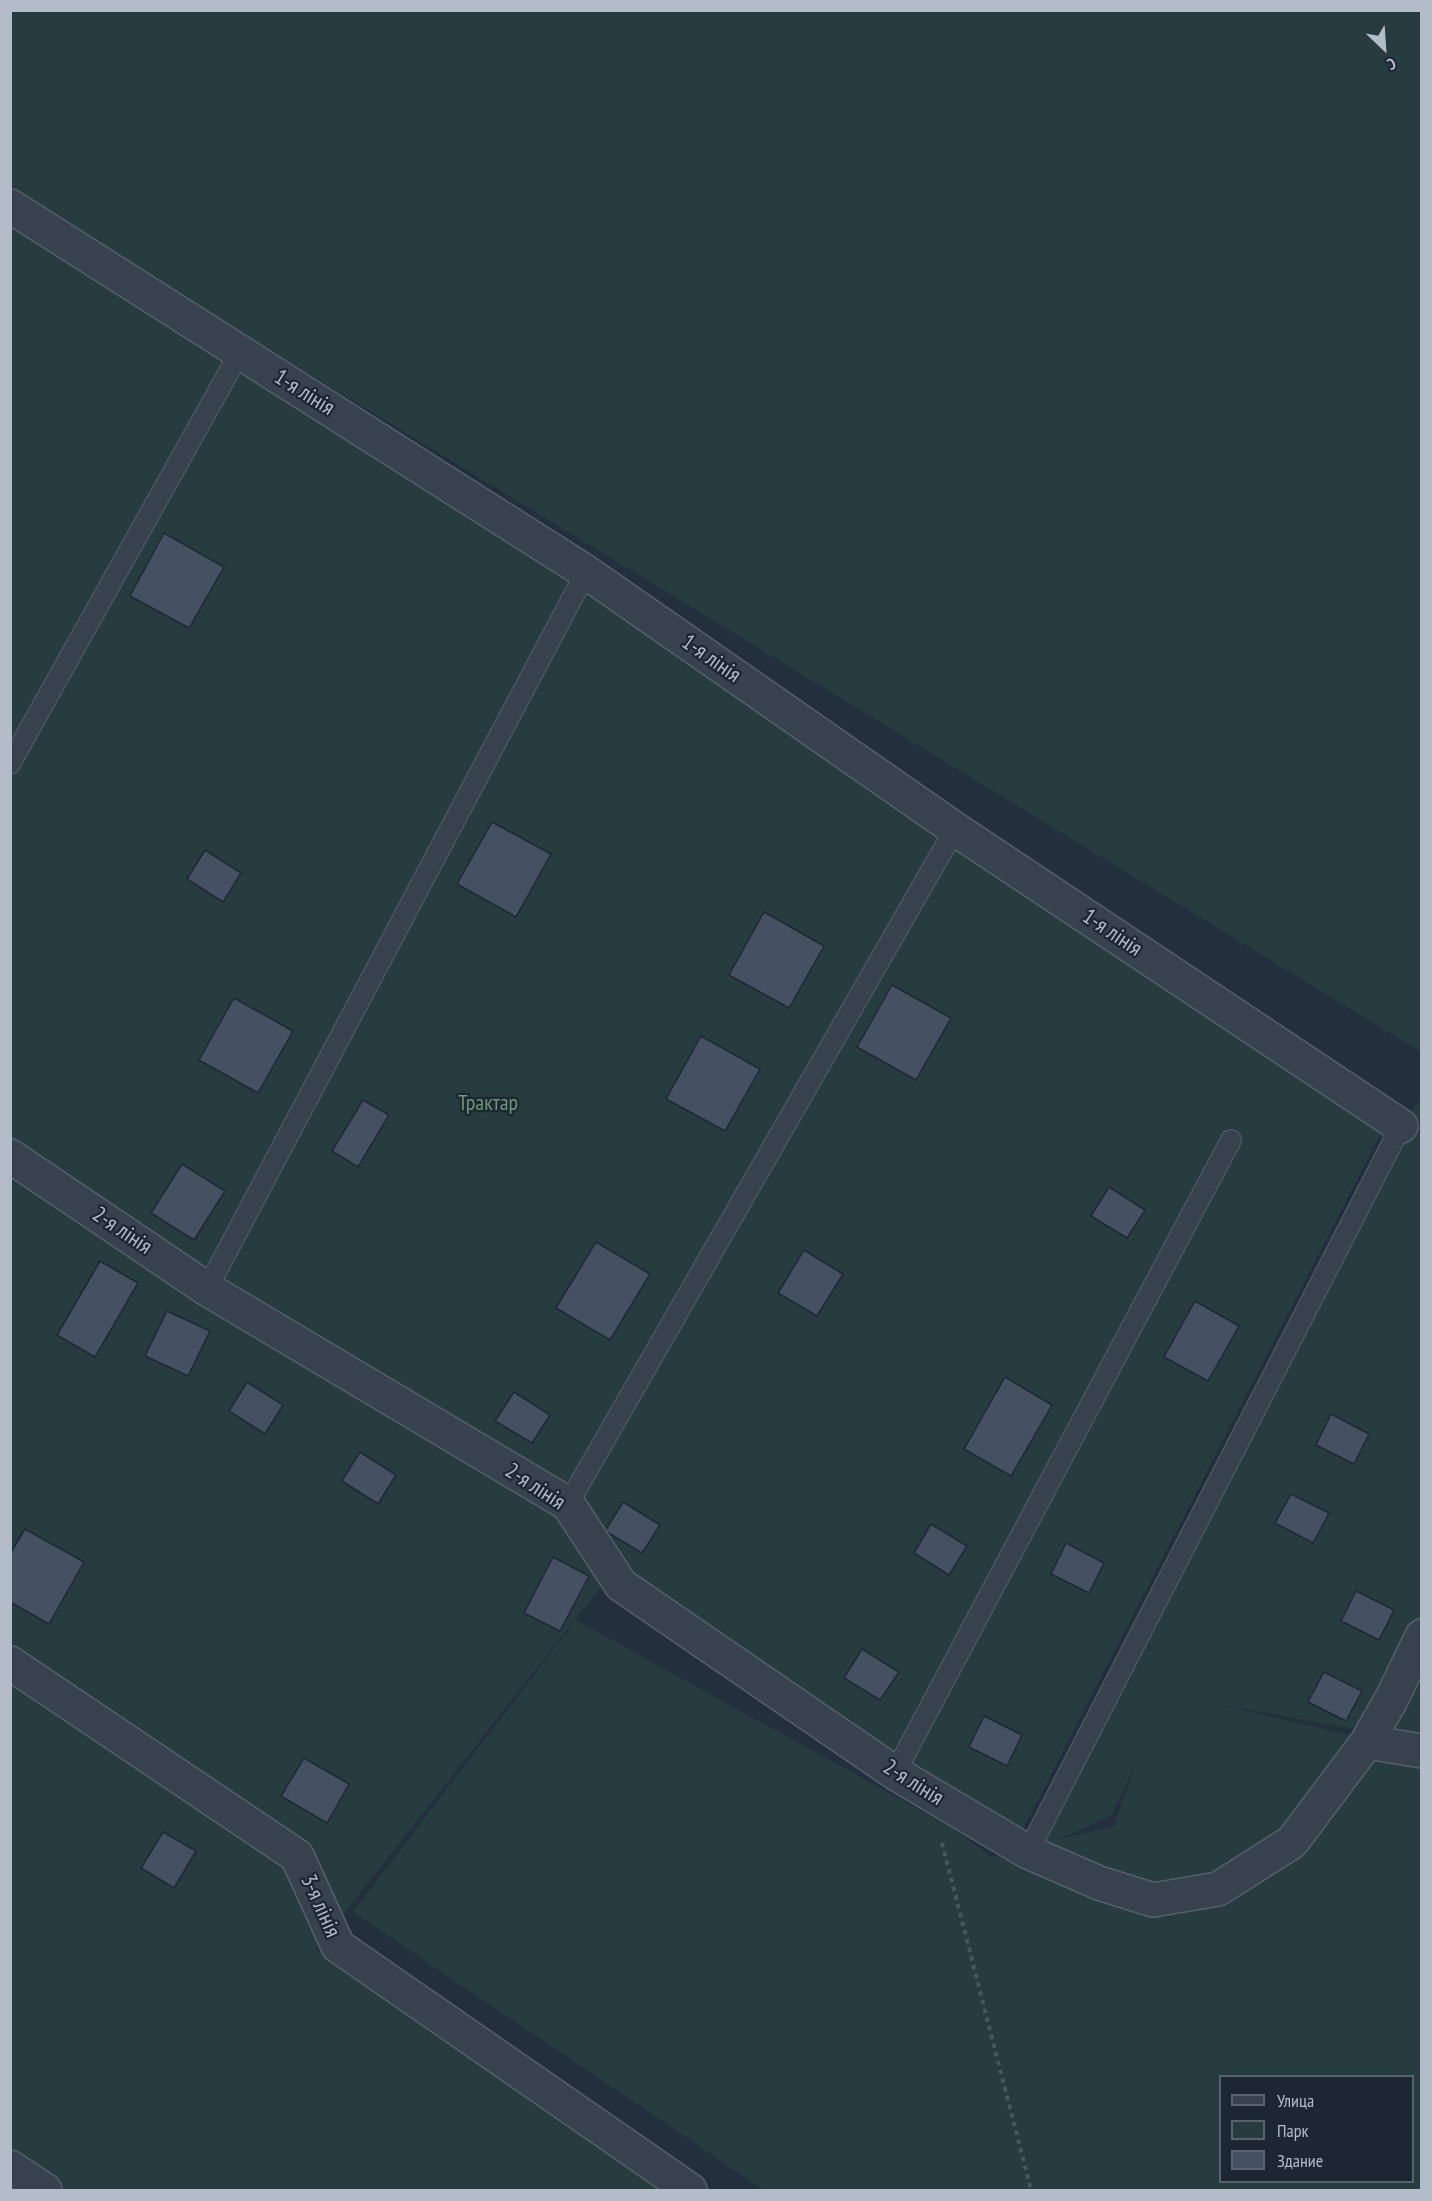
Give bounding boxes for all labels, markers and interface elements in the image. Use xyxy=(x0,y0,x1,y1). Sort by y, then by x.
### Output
north arrow xyxy=(1354,18,1414,78)
text: С xyxy=(1384,54,1399,75)
street label: 1-я лінія xyxy=(269,364,339,422)
street label: 1-я лінія xyxy=(676,629,746,689)
street label: 1-я лінія xyxy=(1077,904,1147,962)
park label: Трактар xyxy=(458,1091,518,1117)
street label: 2-я лінія xyxy=(87,1202,157,1260)
street label: 2-я лінія xyxy=(500,1458,570,1516)
street label: 2-я лінія xyxy=(878,1754,948,1812)
street label: 3-я лінія xyxy=(295,1870,345,1942)
legend xyxy=(1219,2075,1414,2183)
text: Улица xyxy=(1277,2089,1314,2112)
text: Парк xyxy=(1277,2119,1308,2142)
text: Здание xyxy=(1277,2149,1323,2172)

